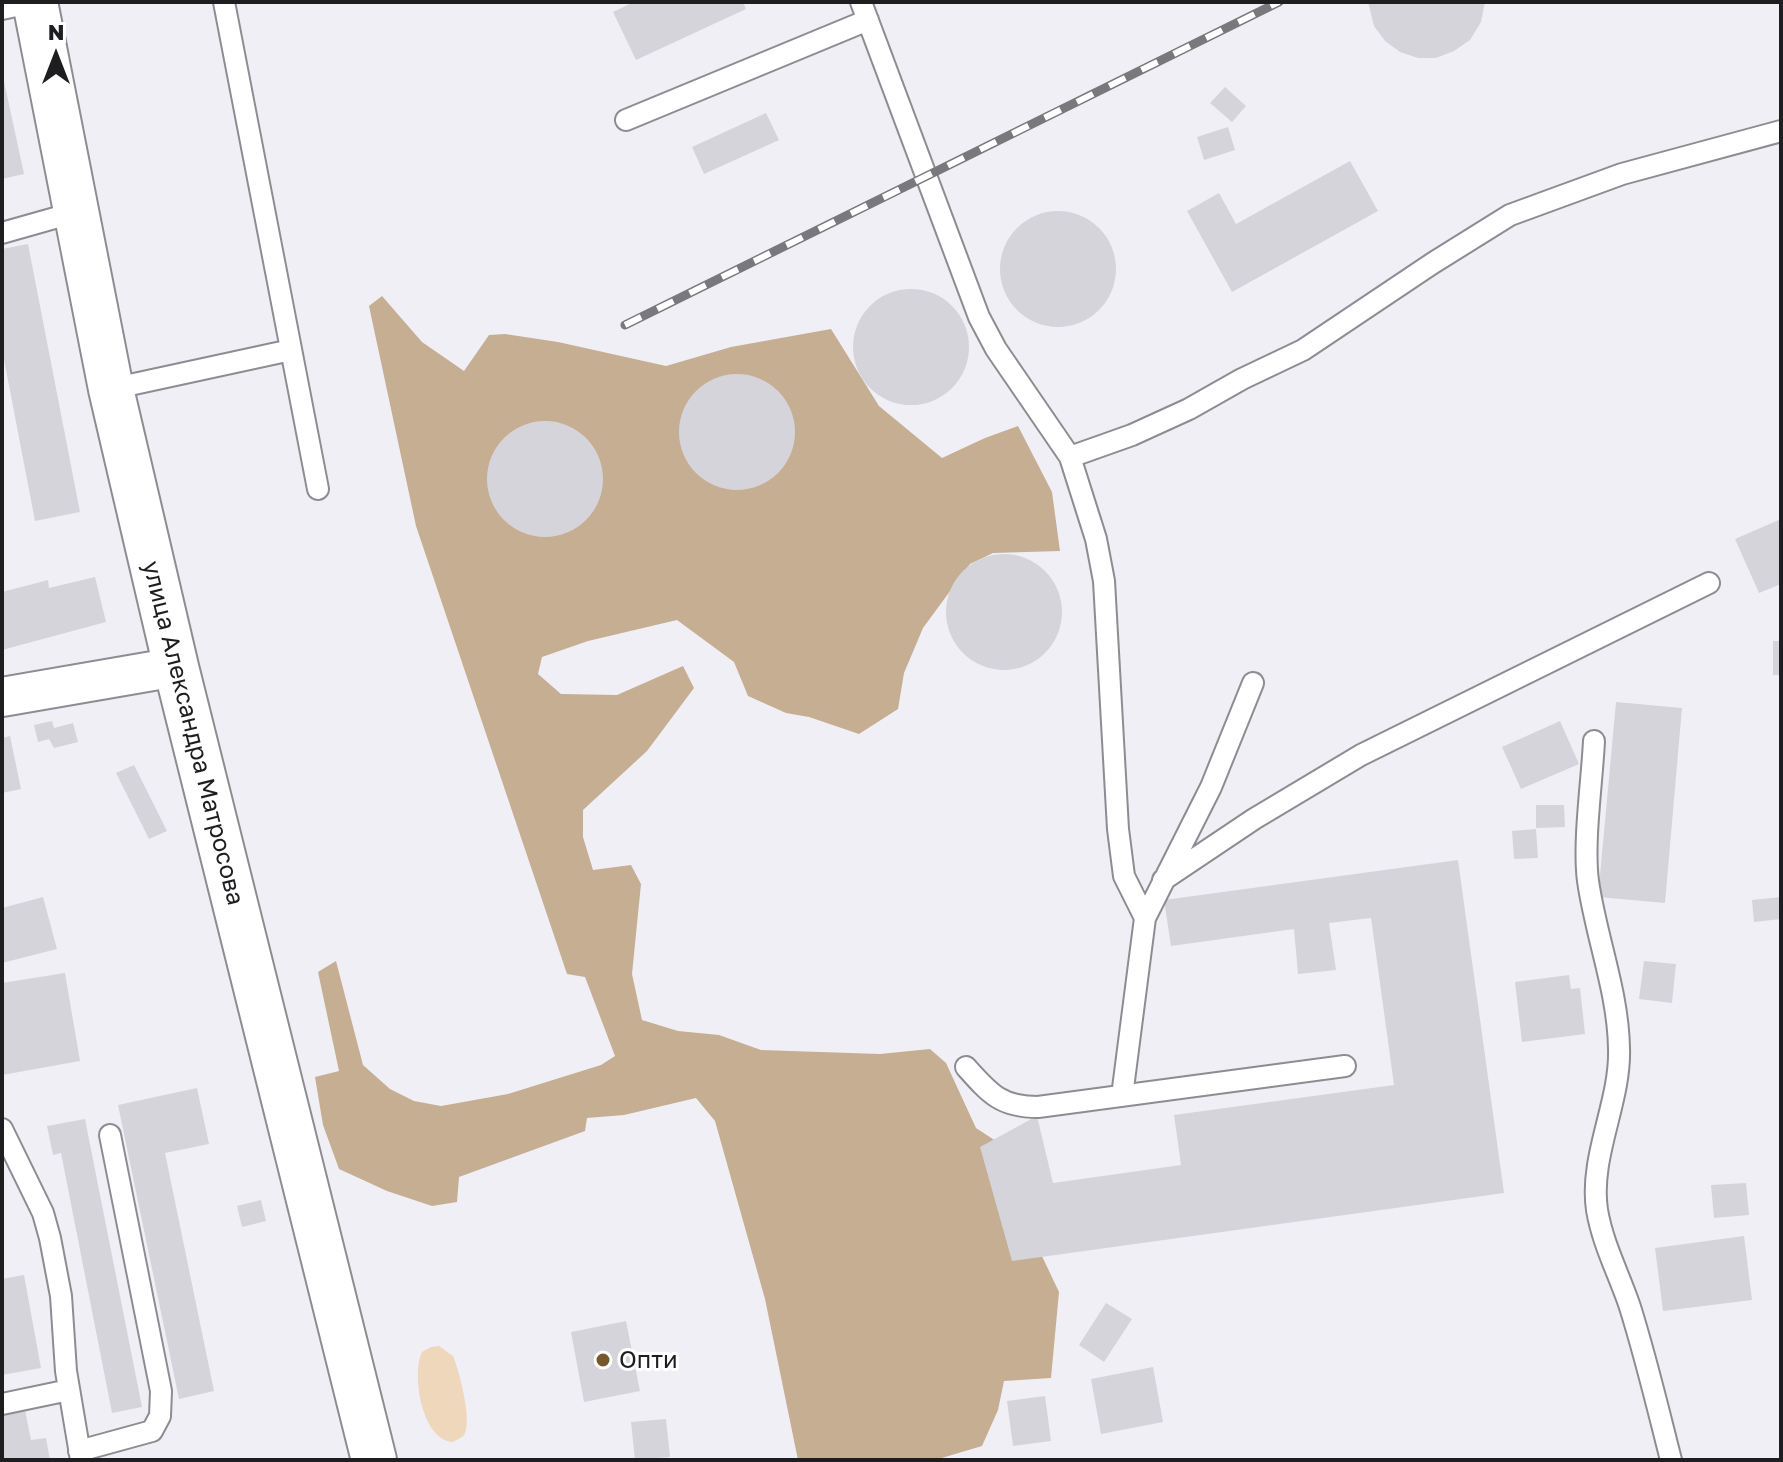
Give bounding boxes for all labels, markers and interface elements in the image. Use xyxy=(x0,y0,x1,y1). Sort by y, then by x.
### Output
north arrow xyxy=(16,16,96,96)
text: N xyxy=(48,18,64,45)
street label: улица Александра Матросова xyxy=(136,558,250,908)
place label: Опти xyxy=(619,1346,678,1374)
marker: Опти xyxy=(594,1351,612,1369)

